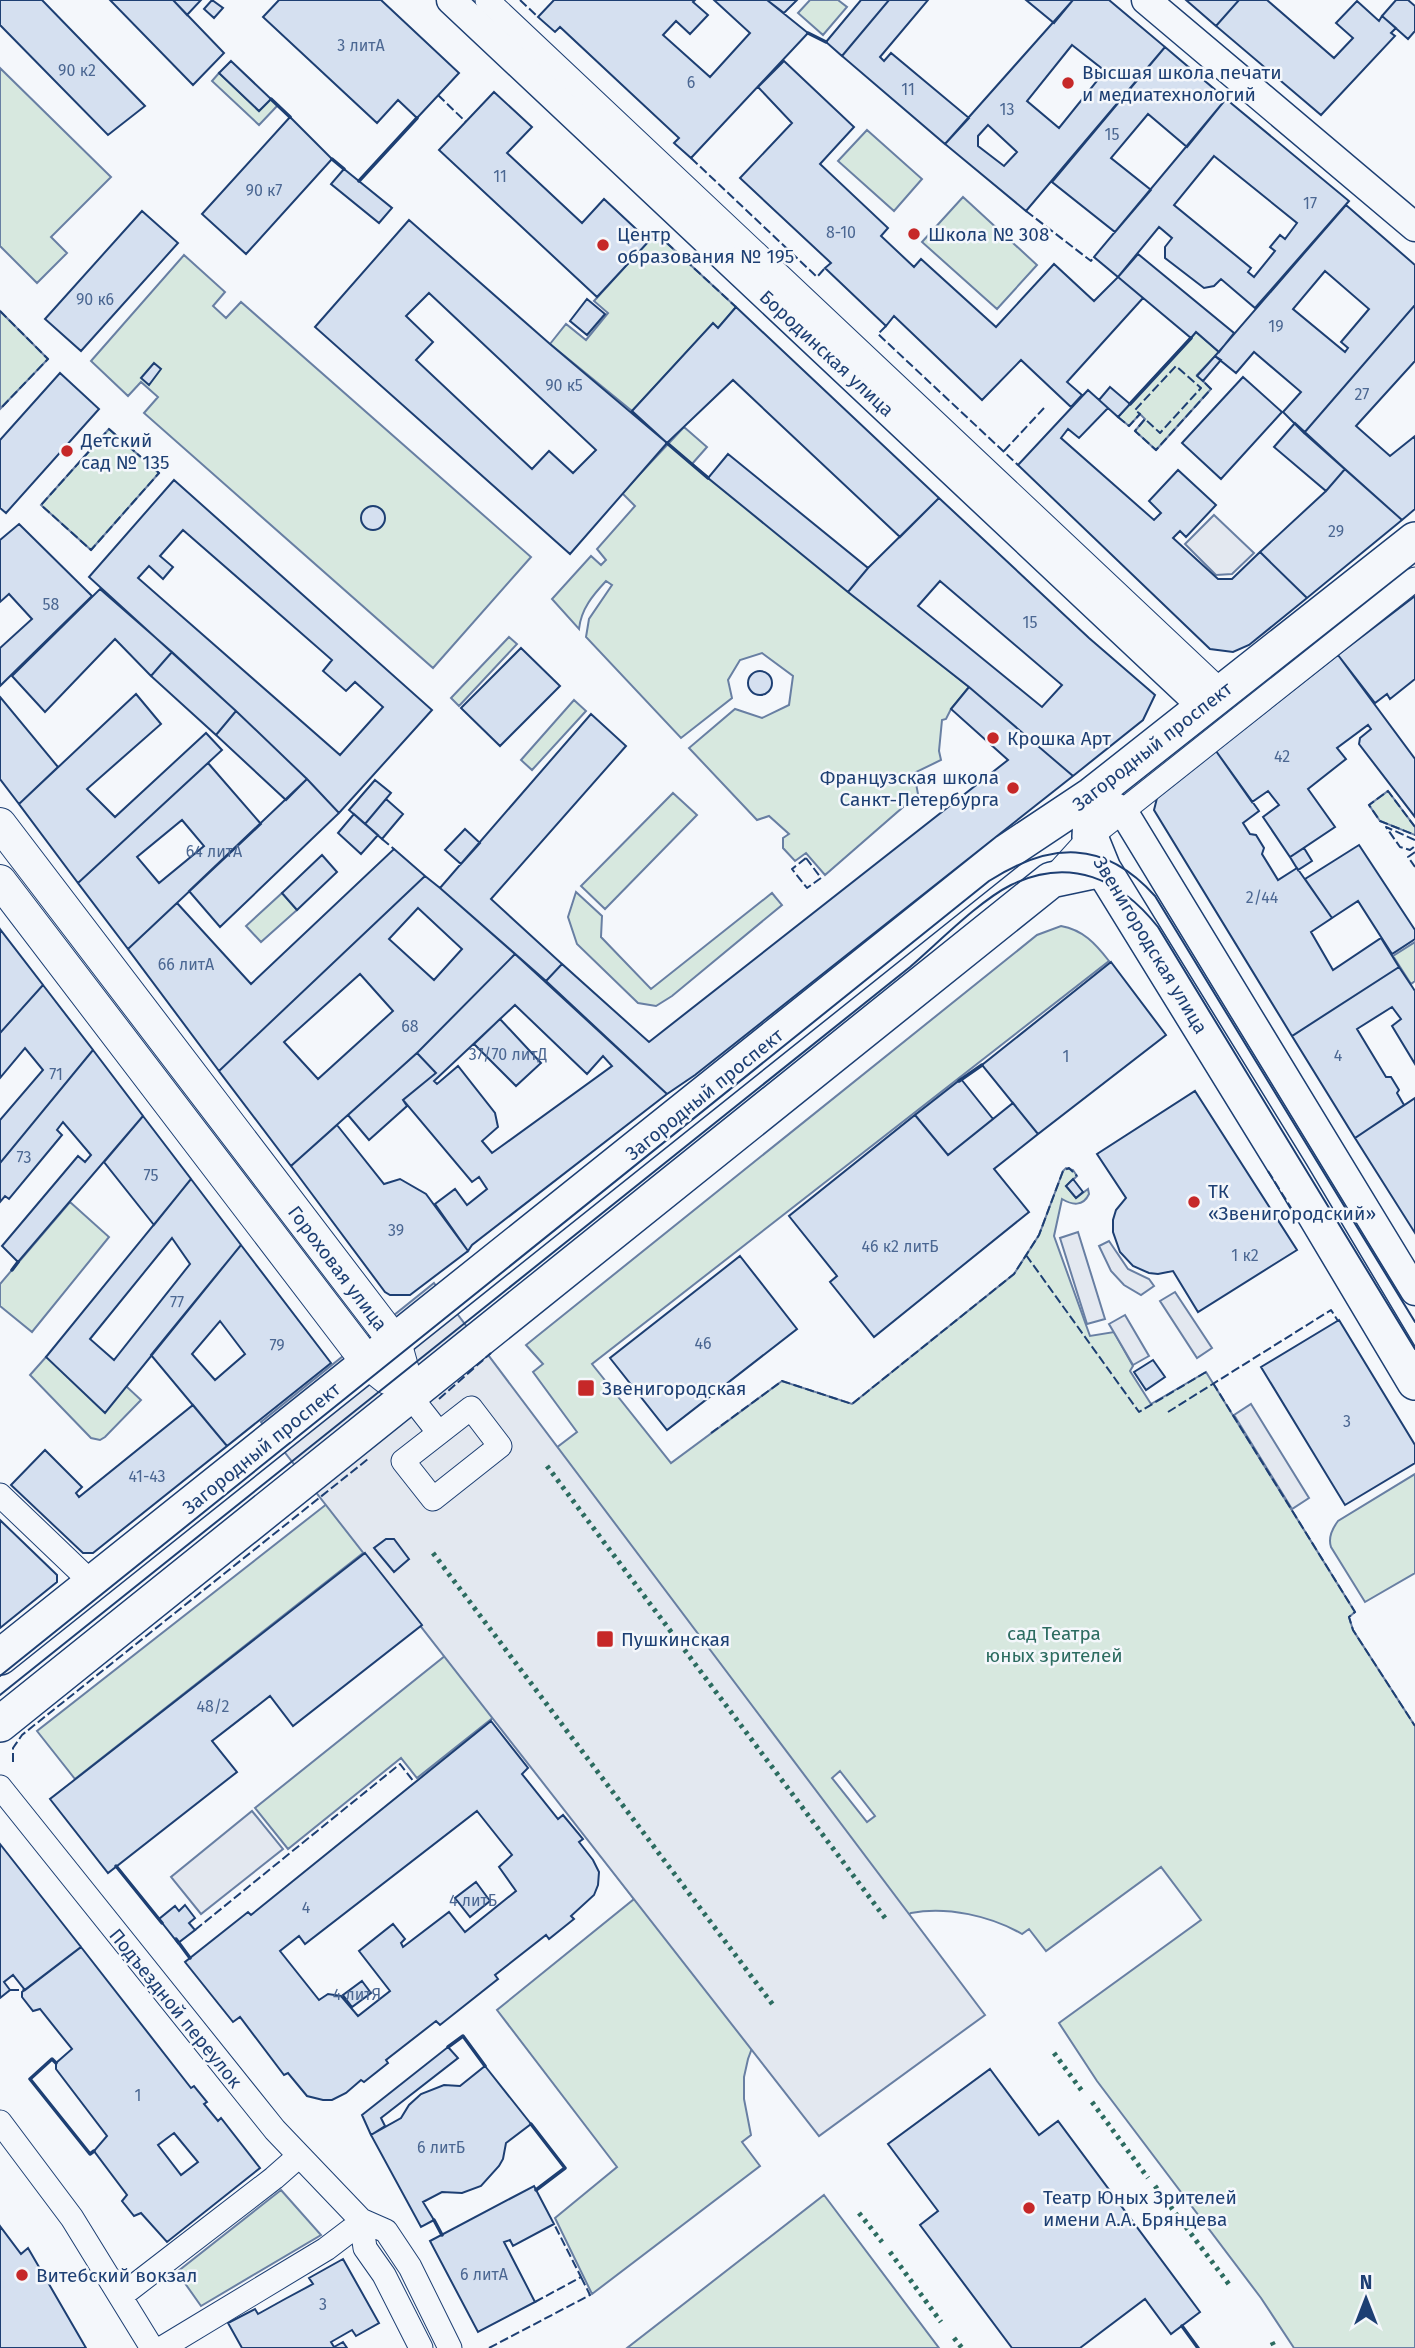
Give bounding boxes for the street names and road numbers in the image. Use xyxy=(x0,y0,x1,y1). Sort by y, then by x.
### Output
street label: Бородинская улица xyxy=(755,285,898,421)
street label: Загородный проспект xyxy=(1068,677,1237,816)
street label: Звенигородская улица xyxy=(1089,853,1213,1038)
street label: Загородный проспект xyxy=(621,1023,788,1165)
street label: Гороховая улица xyxy=(283,1201,392,1335)
street label: Загородный проспект xyxy=(178,1377,345,1519)
street label: Подъездной переулок xyxy=(104,1924,247,2093)

